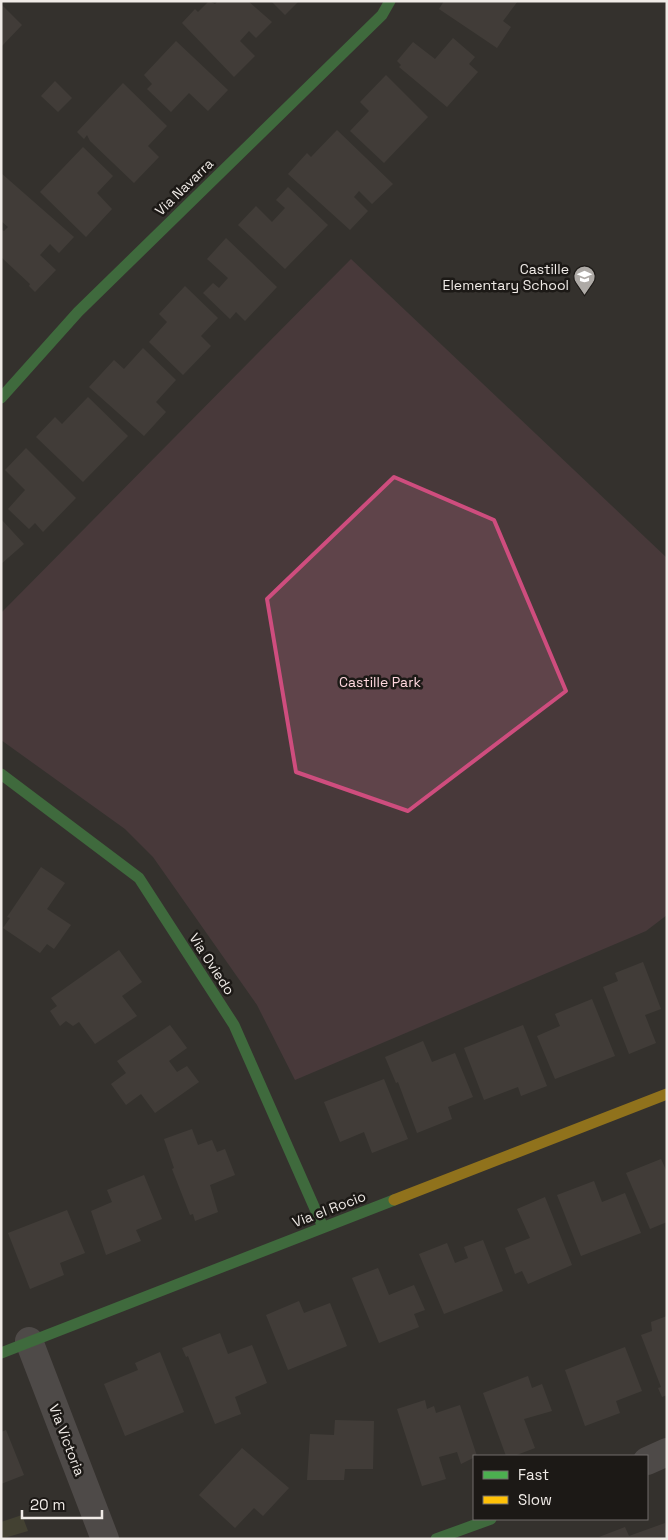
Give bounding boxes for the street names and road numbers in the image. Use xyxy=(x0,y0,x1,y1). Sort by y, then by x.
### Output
street label: Via Navarra xyxy=(151,155,217,219)
street label: Via Oviedo xyxy=(185,930,239,998)
street label: Via el Rocio xyxy=(290,1187,368,1231)
street label: Via Victoria xyxy=(45,1402,89,1478)

